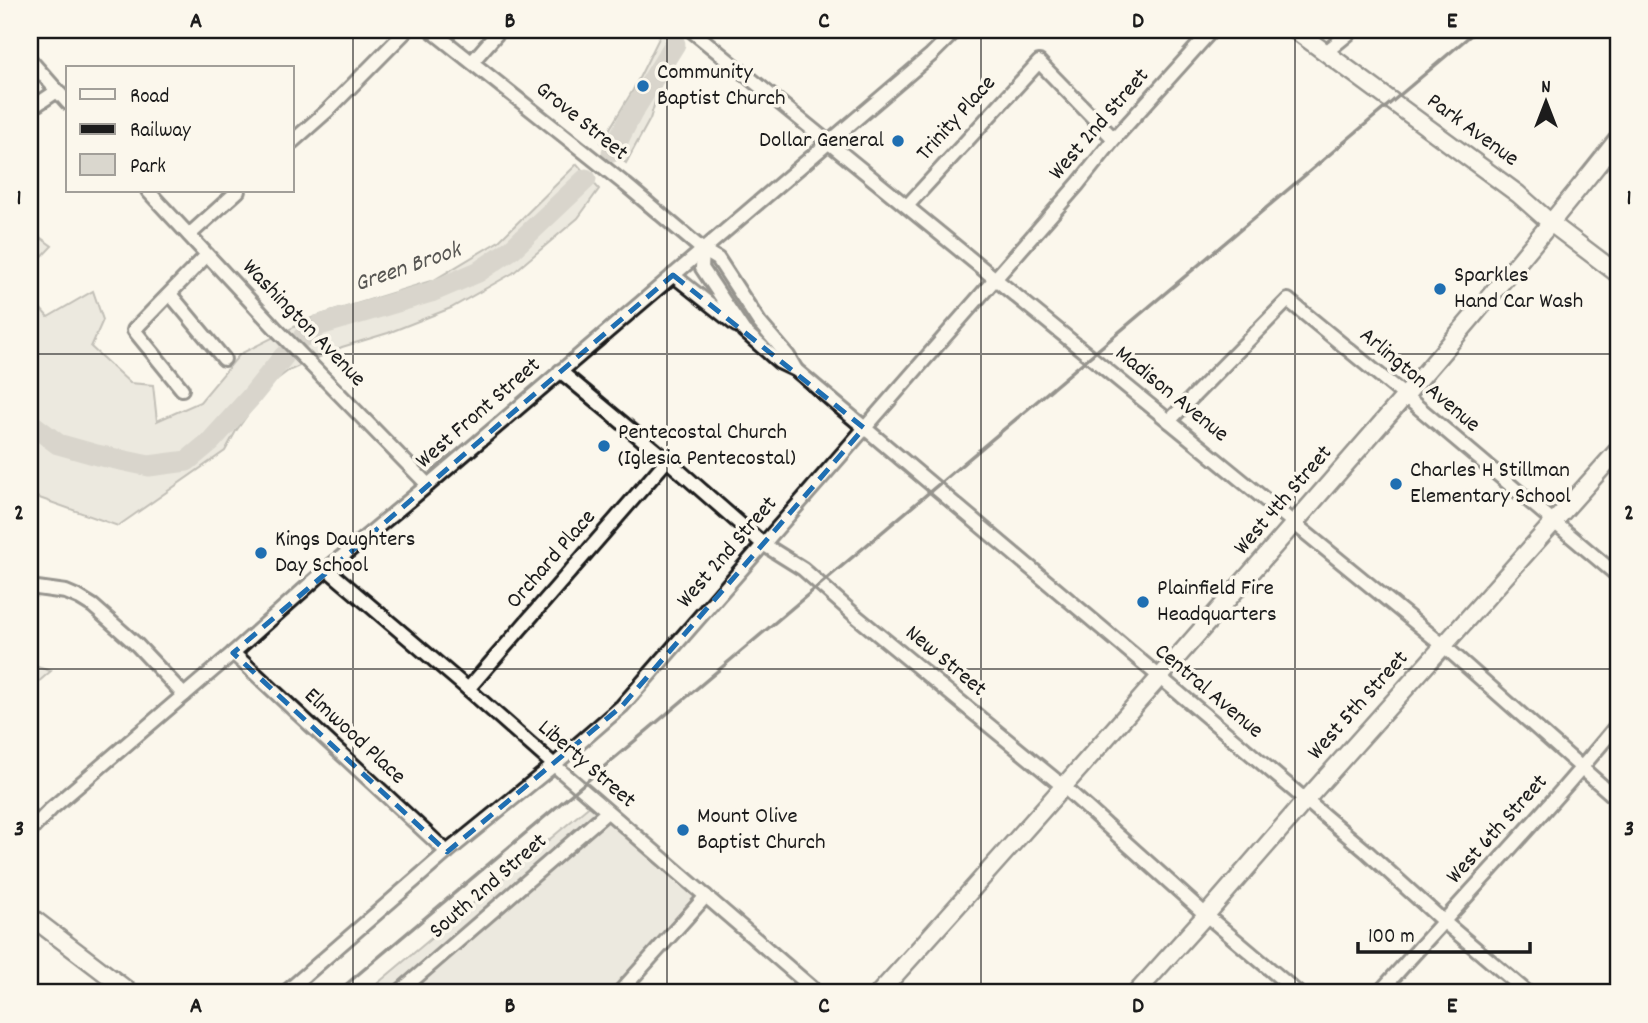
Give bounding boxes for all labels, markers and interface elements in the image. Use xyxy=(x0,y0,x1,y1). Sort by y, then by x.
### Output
text: A xyxy=(190,6,202,39)
text: B xyxy=(505,6,516,39)
text: C xyxy=(818,6,830,39)
text: D xyxy=(1132,6,1144,39)
text: E xyxy=(1447,6,1458,39)
place label: Community Baptist Church xyxy=(657,57,786,116)
street label: West 2nd Street xyxy=(1042,62,1158,188)
legend xyxy=(66,66,294,192)
north arrow xyxy=(1512,66,1582,136)
street label: Trinity Place xyxy=(909,69,1005,169)
street label: Grove Street xyxy=(527,74,635,170)
text: N xyxy=(1541,75,1551,102)
marker: Community Baptist Church xyxy=(635,78,651,94)
text: Road xyxy=(130,83,169,113)
street label: Park Avenue xyxy=(1419,86,1525,176)
text: Railway xyxy=(130,117,191,147)
place label: Dollar General xyxy=(759,125,885,158)
marker: Dollar General xyxy=(890,133,906,149)
text: Park xyxy=(130,153,166,183)
text: 1 xyxy=(16,183,22,216)
text: 1 xyxy=(1626,183,1632,216)
water label: Green Brook xyxy=(350,233,468,302)
street label: Washington Avenue xyxy=(233,253,373,395)
place label: Sparkles Hand Car Wash xyxy=(1454,260,1583,319)
marker: Sparkles Hand Car Wash xyxy=(1432,281,1448,297)
street label: Arlington Avenue xyxy=(1351,320,1487,442)
street label: Madison Avenue xyxy=(1107,339,1235,451)
street label: West Front Street xyxy=(409,350,549,478)
place label: Pentecostal Church (Iglesia Pentecostal) xyxy=(618,417,796,476)
marker: Pentecostal Church (Iglesia Pentecostal) xyxy=(596,438,612,454)
street label: West 4th Street xyxy=(1227,439,1341,563)
place label: Charles H Stillman Elementary School xyxy=(1410,455,1571,514)
marker: Charles H Stillman Elementary School xyxy=(1388,476,1404,492)
street label: West 2nd Street xyxy=(670,490,786,616)
text: 2 xyxy=(14,498,24,531)
text: 2 xyxy=(1624,498,1634,531)
street label: Orchard Place xyxy=(499,503,605,617)
place label: Kings Daughters Day School xyxy=(275,524,415,583)
marker: Kings Daughters Day School xyxy=(253,545,269,561)
place label: Plainfield Fire Headquarters xyxy=(1157,573,1277,632)
marker: Plainfield Fire Headquarters xyxy=(1135,594,1151,610)
street label: New Street xyxy=(897,618,993,706)
street label: Central Avenue xyxy=(1146,636,1270,748)
street label: West 5th Street xyxy=(1301,644,1417,768)
street label: Elmwood Place xyxy=(296,681,412,793)
street label: Liberty Street xyxy=(529,713,643,817)
street label: West 6th Street xyxy=(1439,768,1557,892)
place label: Mount Olive Baptist Church xyxy=(697,801,826,860)
text: 3 xyxy=(14,814,24,847)
text: 3 xyxy=(1624,814,1634,847)
marker: Mount Olive Baptist Church xyxy=(675,822,691,838)
street label: South 2nd Street xyxy=(423,826,555,948)
scale bar xyxy=(1358,911,1529,955)
text: 100 m xyxy=(1368,923,1415,953)
text: A xyxy=(190,991,202,1023)
text: B xyxy=(505,991,516,1023)
text: C xyxy=(818,991,830,1023)
text: D xyxy=(1132,991,1144,1023)
text: E xyxy=(1447,991,1458,1023)

